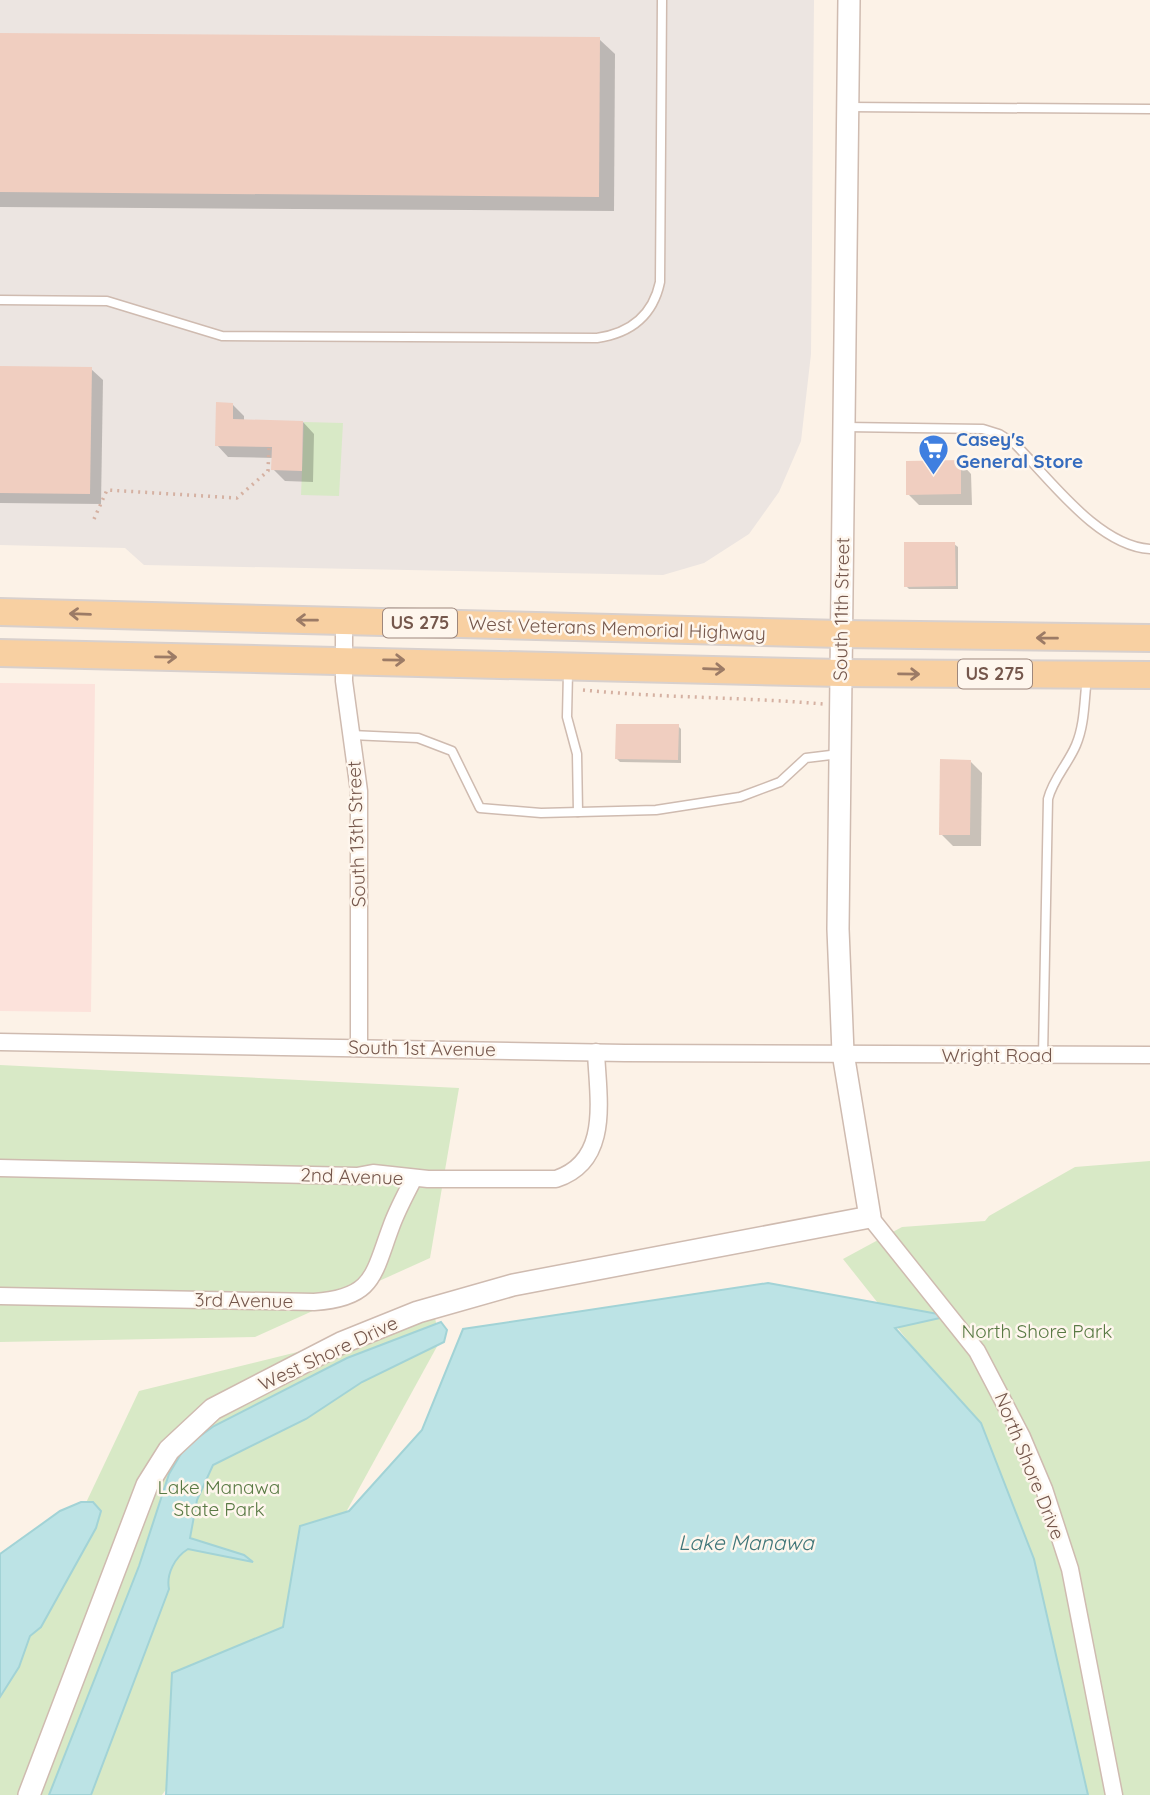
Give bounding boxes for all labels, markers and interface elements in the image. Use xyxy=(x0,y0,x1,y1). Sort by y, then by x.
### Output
place label: Casey's General Store xyxy=(956,427,1083,473)
supermarket icon: Casey's General Store xyxy=(916,433,950,477)
street label: South 11th Street xyxy=(828,537,854,681)
one-way arrow xyxy=(69,607,92,621)
road number: US 275 xyxy=(383,608,457,638)
street label: West Veterans Memorial Highway xyxy=(468,611,766,645)
one-way arrow xyxy=(296,613,319,626)
one-way arrow xyxy=(1035,631,1058,644)
one-way arrow xyxy=(154,651,177,664)
one-way arrow xyxy=(382,654,405,667)
road number: US 275 xyxy=(958,660,1032,688)
one-way arrow xyxy=(702,663,725,676)
one-way arrow xyxy=(897,667,920,680)
street label: South 13th Street xyxy=(341,760,371,908)
street label: South 1st Avenue xyxy=(348,1035,496,1061)
street label: Wright Road xyxy=(941,1043,1053,1067)
street label: 2nd Avenue xyxy=(300,1162,404,1190)
street label: 3rd Avenue xyxy=(195,1287,293,1313)
street label: West Shore Drive xyxy=(255,1310,401,1396)
park label: North Shore Park xyxy=(961,1319,1113,1343)
street label: North Shore Drive xyxy=(990,1389,1070,1543)
park label: Lake Manawa State Park xyxy=(158,1475,280,1521)
water label: Lake Manawa xyxy=(678,1529,815,1555)

